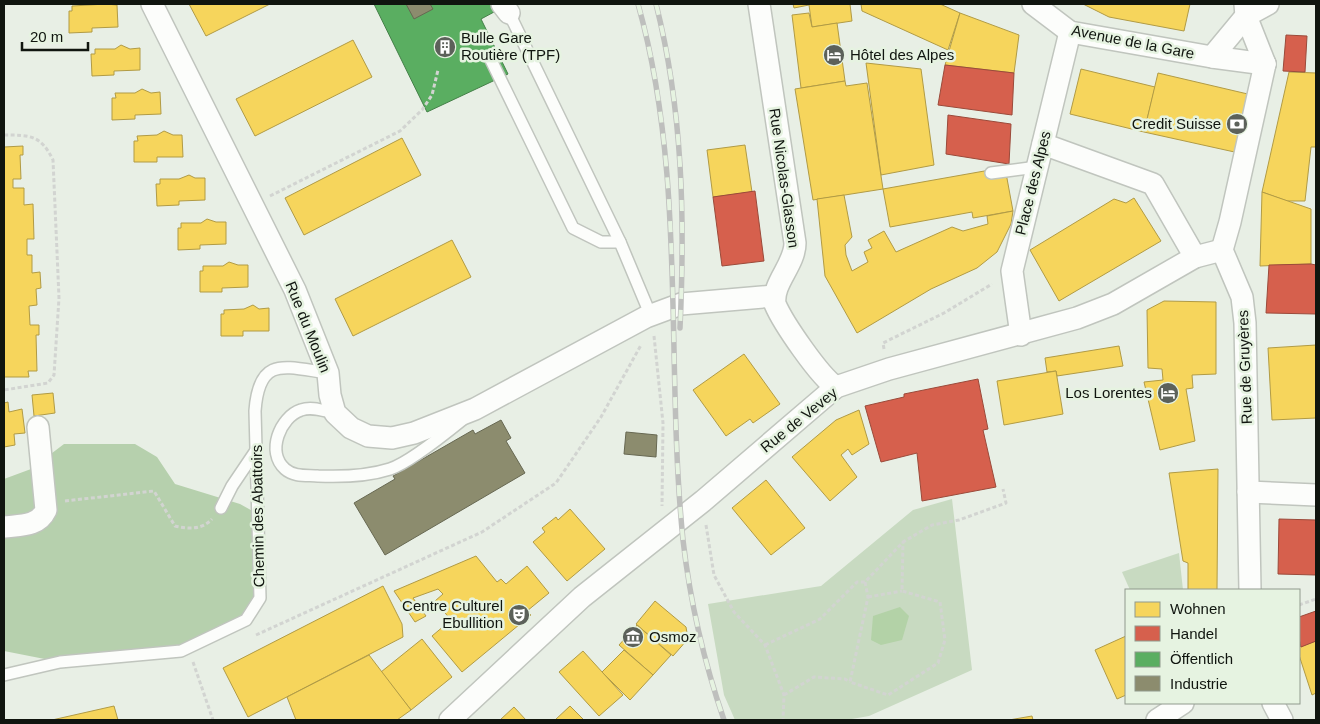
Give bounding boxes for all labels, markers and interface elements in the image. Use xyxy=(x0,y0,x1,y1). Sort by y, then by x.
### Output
scale bar xyxy=(22,20,89,52)
street label: Avenue de la Gare xyxy=(1070,21,1196,62)
text: 20 m xyxy=(30,28,63,45)
place label: Bulle Gare Routière (TPF) xyxy=(461,29,560,63)
building icon: Bulle Gare Routière (TPF) xyxy=(433,35,457,59)
hotel icon: Hôtel des Alpes xyxy=(822,43,846,67)
place label: Hôtel des Alpes xyxy=(850,46,954,63)
street label: Rue Nicolas-Glasson xyxy=(766,107,803,249)
bank icon: Credit Suisse xyxy=(1225,112,1249,136)
place label: Credit Suisse xyxy=(1132,115,1221,132)
street label: Place des Alpes xyxy=(1011,129,1054,237)
street label: Rue du Moulin xyxy=(282,279,334,375)
street label: Rue de Gruyères xyxy=(1234,310,1255,424)
hotel icon: Los Lorentes xyxy=(1156,381,1180,405)
street label: Rue de Vevey xyxy=(757,383,841,456)
place label: Los Lorentes xyxy=(1065,384,1152,401)
street label: Chemin des Abattoirs xyxy=(248,445,267,587)
legend xyxy=(1125,589,1300,704)
place label: Centre Culturel Ebullition xyxy=(402,597,503,631)
text: Wohnen xyxy=(1170,600,1226,617)
theatre icon: Centre Culturel Ebullition xyxy=(507,603,531,627)
museum icon: Osmoz xyxy=(621,625,645,649)
text: Handel xyxy=(1170,625,1218,642)
place label: Osmoz xyxy=(649,628,697,645)
text: Öffentlich xyxy=(1170,650,1233,667)
text: Industrie xyxy=(1170,675,1228,692)

